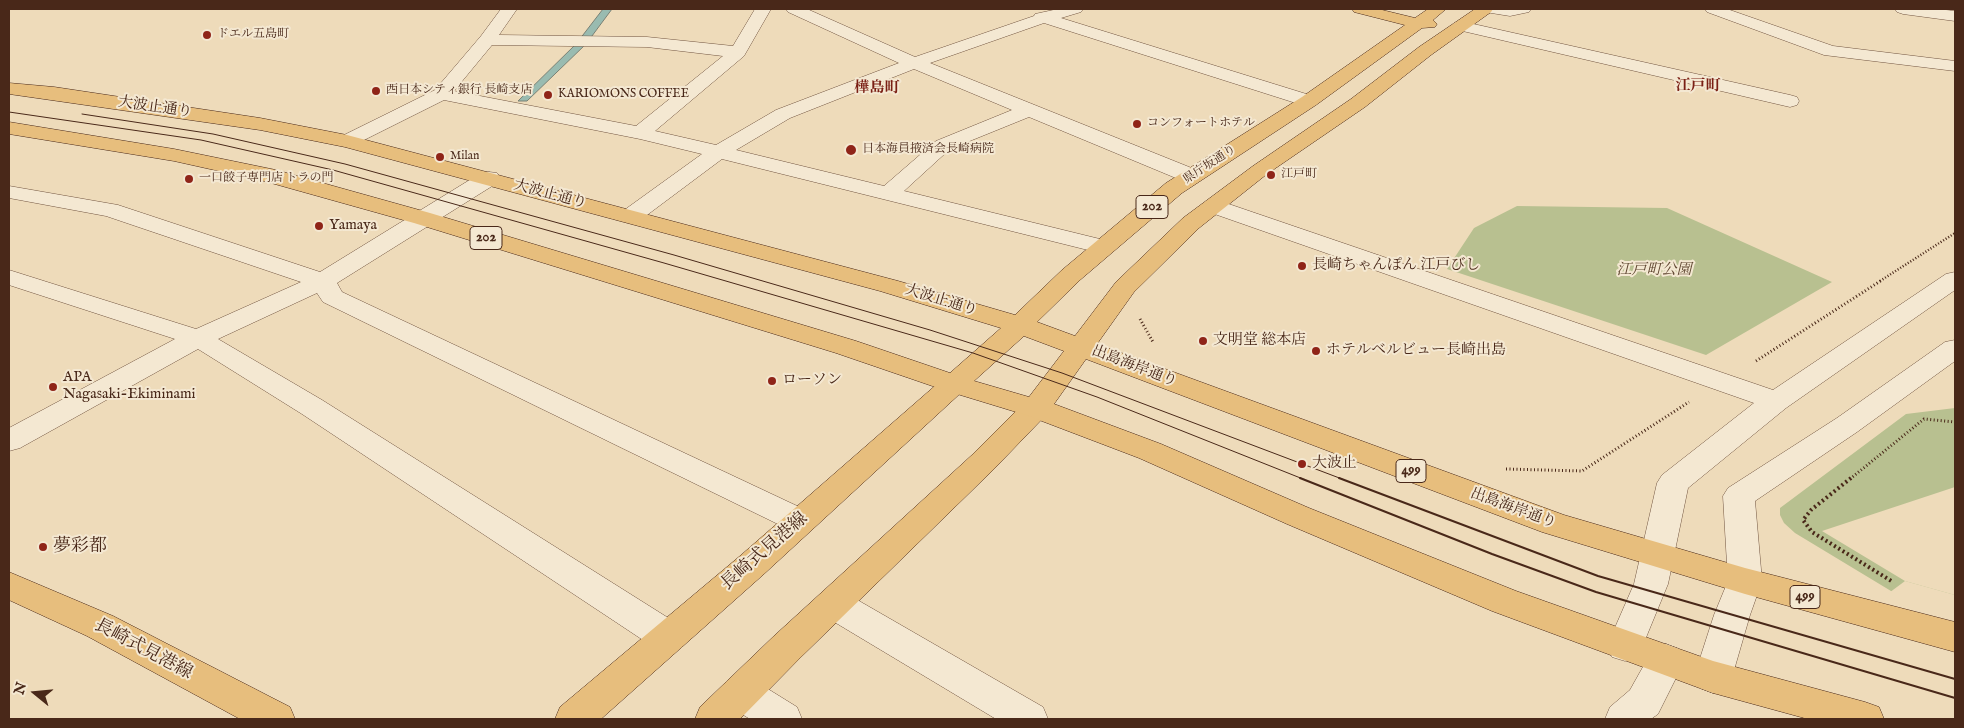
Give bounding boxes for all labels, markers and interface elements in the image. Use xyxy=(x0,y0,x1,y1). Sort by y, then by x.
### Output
place label: ドエル五島町 xyxy=(217,28,289,42)
marker: ドエル五島町 xyxy=(201,29,213,41)
district label: 江戸町 xyxy=(1676,78,1720,96)
district label: 樺島町 xyxy=(855,80,899,98)
place label: 西日本シティ銀行 長崎支店 xyxy=(386,84,533,98)
marker: 西日本シティ銀行 長崎支店 xyxy=(370,85,382,97)
place label: KARIOMONS COFFEE xyxy=(558,88,689,102)
marker: KARIOMONS COFFEE xyxy=(542,89,554,101)
street label: 大波止通り xyxy=(117,94,193,122)
place label: コンフォートホテル xyxy=(1147,117,1255,131)
marker: コンフォートホテル xyxy=(1131,118,1143,130)
marker: 日本海員掖済会長崎病院 xyxy=(844,143,858,157)
place label: 日本海員掖済会長崎病院 xyxy=(862,143,994,157)
street label: 県庁坂通り xyxy=(1181,143,1239,187)
place label: Milan xyxy=(450,150,479,164)
marker: Milan xyxy=(434,151,446,163)
place label: 江戸町 xyxy=(1281,168,1317,182)
marker: 江戸町 xyxy=(1265,169,1277,181)
place label: 一口餃子専門店 トラの門 xyxy=(199,172,334,186)
marker: 一口餃子専門店 トラの門 xyxy=(183,173,195,185)
street label: 大波止通り xyxy=(511,177,589,213)
road number: 202 xyxy=(1136,196,1168,218)
place label: Yamaya xyxy=(329,217,377,235)
marker: Yamaya xyxy=(313,220,325,232)
road number: 202 xyxy=(470,227,502,250)
place label: 長崎ちゃんぽん 江戸びし xyxy=(1312,257,1480,275)
marker: 長崎ちゃんぽん 江戸びし xyxy=(1296,260,1308,272)
park label: 江戸町公園 xyxy=(1617,262,1691,280)
street label: 大波止通り xyxy=(903,281,979,321)
place label: 文明堂 総本店 xyxy=(1213,332,1306,350)
marker: 文明堂 総本店 xyxy=(1197,335,1209,347)
street label: 出島海岸通り xyxy=(1089,342,1179,392)
place label: ホテルベルビュー長崎出島 xyxy=(1326,342,1506,360)
marker: ホテルベルビュー長崎出島 xyxy=(1310,345,1322,357)
place label: APA Nagasaki-Ekiminami xyxy=(63,369,196,404)
place label: ローソン xyxy=(782,372,842,390)
marker: ローソン xyxy=(766,375,778,387)
marker: APA Nagasaki-Ekiminami xyxy=(47,381,59,393)
place label: 大波止 xyxy=(1312,455,1357,473)
marker: 大波止 xyxy=(1296,458,1308,470)
road number: 499 xyxy=(1396,460,1426,482)
street label: 出島海岸通り xyxy=(1468,485,1558,533)
street label: 長崎式見港線 xyxy=(717,508,813,596)
place label: 夢彩都 xyxy=(53,536,107,558)
marker: 夢彩都 xyxy=(37,541,49,553)
road number: 499 xyxy=(1790,586,1820,608)
street label: 長崎式見港線 xyxy=(90,615,196,685)
north arrow xyxy=(10,668,60,718)
text: N xyxy=(10,680,31,697)

